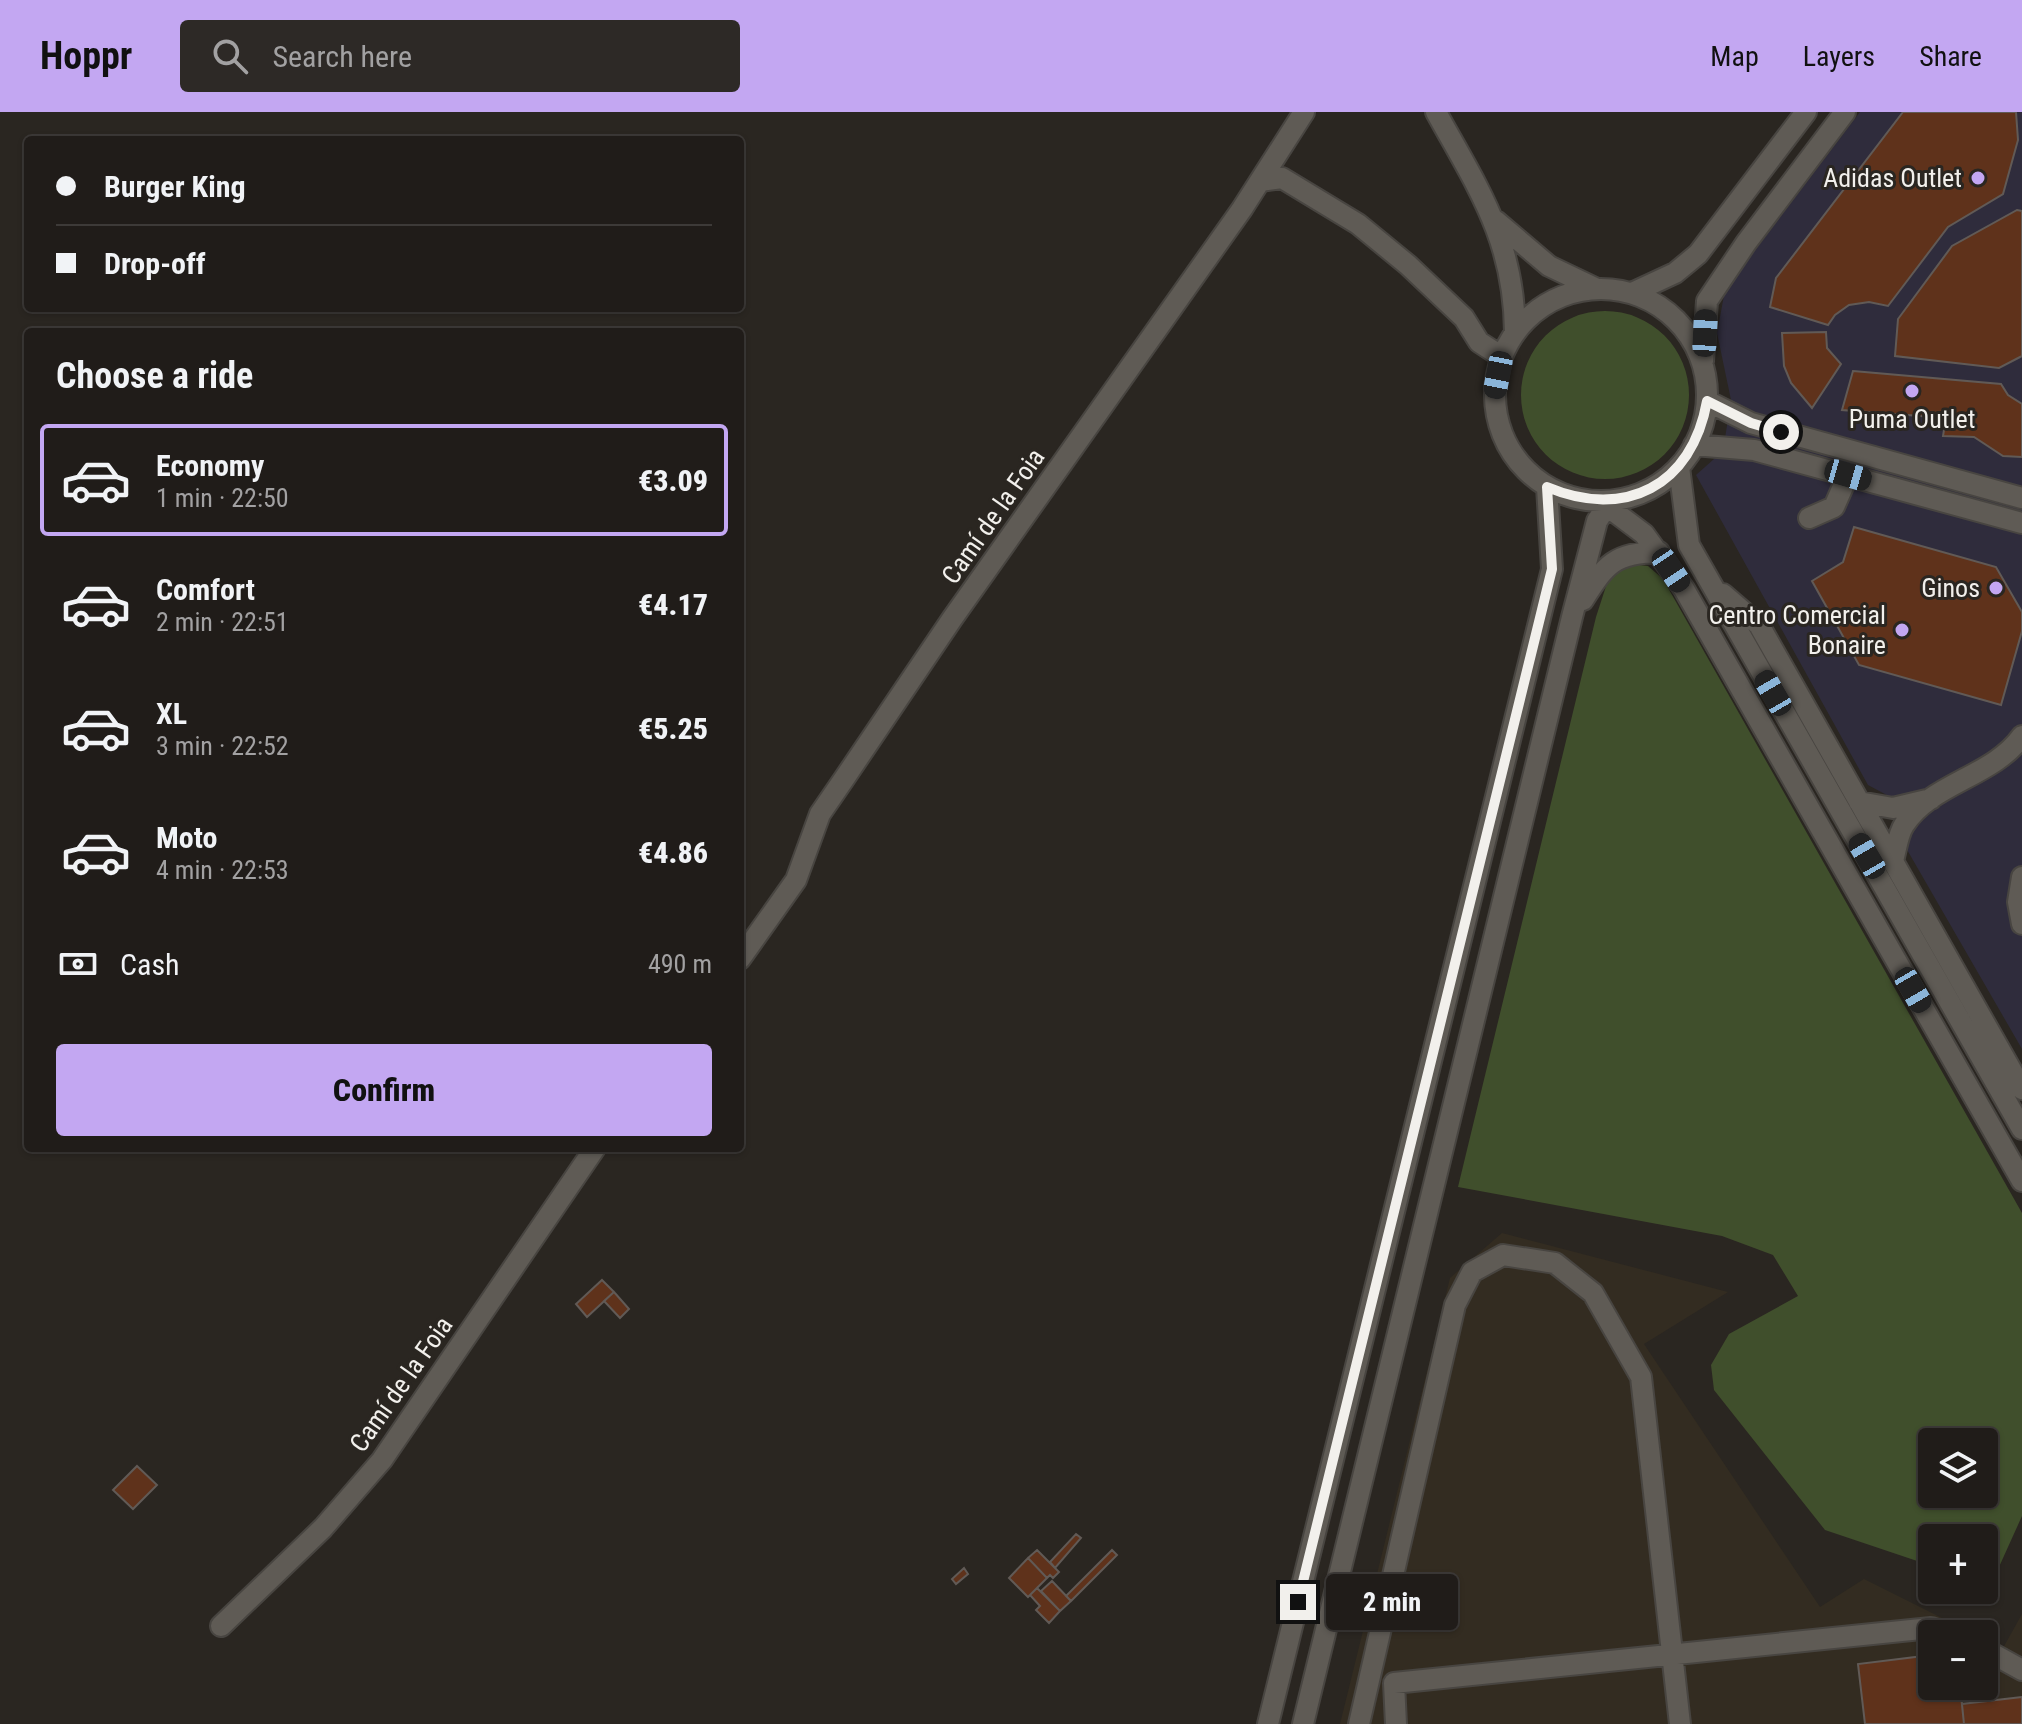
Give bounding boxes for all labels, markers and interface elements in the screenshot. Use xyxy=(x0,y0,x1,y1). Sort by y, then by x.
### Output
search box xyxy=(180,20,740,92)
text: Hoppr xyxy=(40,34,132,78)
icon: search xyxy=(208,34,252,78)
text: Search here xyxy=(272,39,412,74)
text: Map xyxy=(1710,40,1759,73)
text: Layers xyxy=(1803,40,1875,73)
text: Share xyxy=(1919,40,1982,73)
place label: Adidas Outlet xyxy=(1823,163,1962,193)
text: Burger King xyxy=(104,169,246,204)
marker: Adidas Outlet xyxy=(1969,169,1987,187)
text: Drop-off xyxy=(104,246,206,281)
car xyxy=(1692,308,1718,358)
car xyxy=(1482,349,1514,401)
text: Choose a ride xyxy=(56,355,253,397)
marker: Puma Outlet xyxy=(1903,382,1921,400)
place label: Puma Outlet xyxy=(1849,404,1975,434)
route start xyxy=(1763,414,1799,450)
street label: Camí de la Foia xyxy=(935,443,1051,589)
icon: car xyxy=(60,444,132,516)
text: Economy xyxy=(156,448,264,483)
car xyxy=(1822,457,1874,493)
text: €3.09 xyxy=(638,463,708,498)
text: 1 min · 22:50 xyxy=(156,483,289,513)
car xyxy=(1648,543,1694,597)
icon: car xyxy=(60,568,132,640)
text: Comfort xyxy=(156,572,255,607)
place label: Ginos xyxy=(1921,573,1980,603)
marker: Ginos xyxy=(1987,579,2005,597)
text: €4.17 xyxy=(638,587,708,622)
place label: Centro Comercial Bonaire xyxy=(1708,600,1886,660)
text: 2 min · 22:51 xyxy=(156,607,289,637)
marker: Centro Comercial Bonaire xyxy=(1893,621,1911,639)
car xyxy=(1751,666,1795,720)
icon: car xyxy=(60,692,132,764)
text: XL xyxy=(156,696,187,731)
text: €5.25 xyxy=(638,711,708,746)
text: 3 min · 22:52 xyxy=(156,731,289,761)
icon: car xyxy=(60,816,132,888)
text: Moto xyxy=(156,820,217,855)
car xyxy=(1845,829,1889,883)
text: €4.86 xyxy=(638,835,708,870)
text: 4 min · 22:53 xyxy=(156,855,289,885)
icon: cash xyxy=(56,942,100,986)
text: Cash xyxy=(120,947,180,982)
text: 490 m xyxy=(648,949,712,979)
car xyxy=(1891,963,1935,1017)
button: Confirm xyxy=(56,1044,712,1136)
street label: Camí de la Foia xyxy=(343,1311,459,1457)
map controls xyxy=(1918,1428,1998,1700)
button: layers xyxy=(1918,1428,1998,1508)
button: + xyxy=(1918,1524,1998,1604)
callout: 2 min xyxy=(1326,1574,1458,1630)
route end xyxy=(1280,1584,1316,1620)
text: 2 min xyxy=(1363,1587,1421,1617)
button: − xyxy=(1918,1620,1998,1700)

